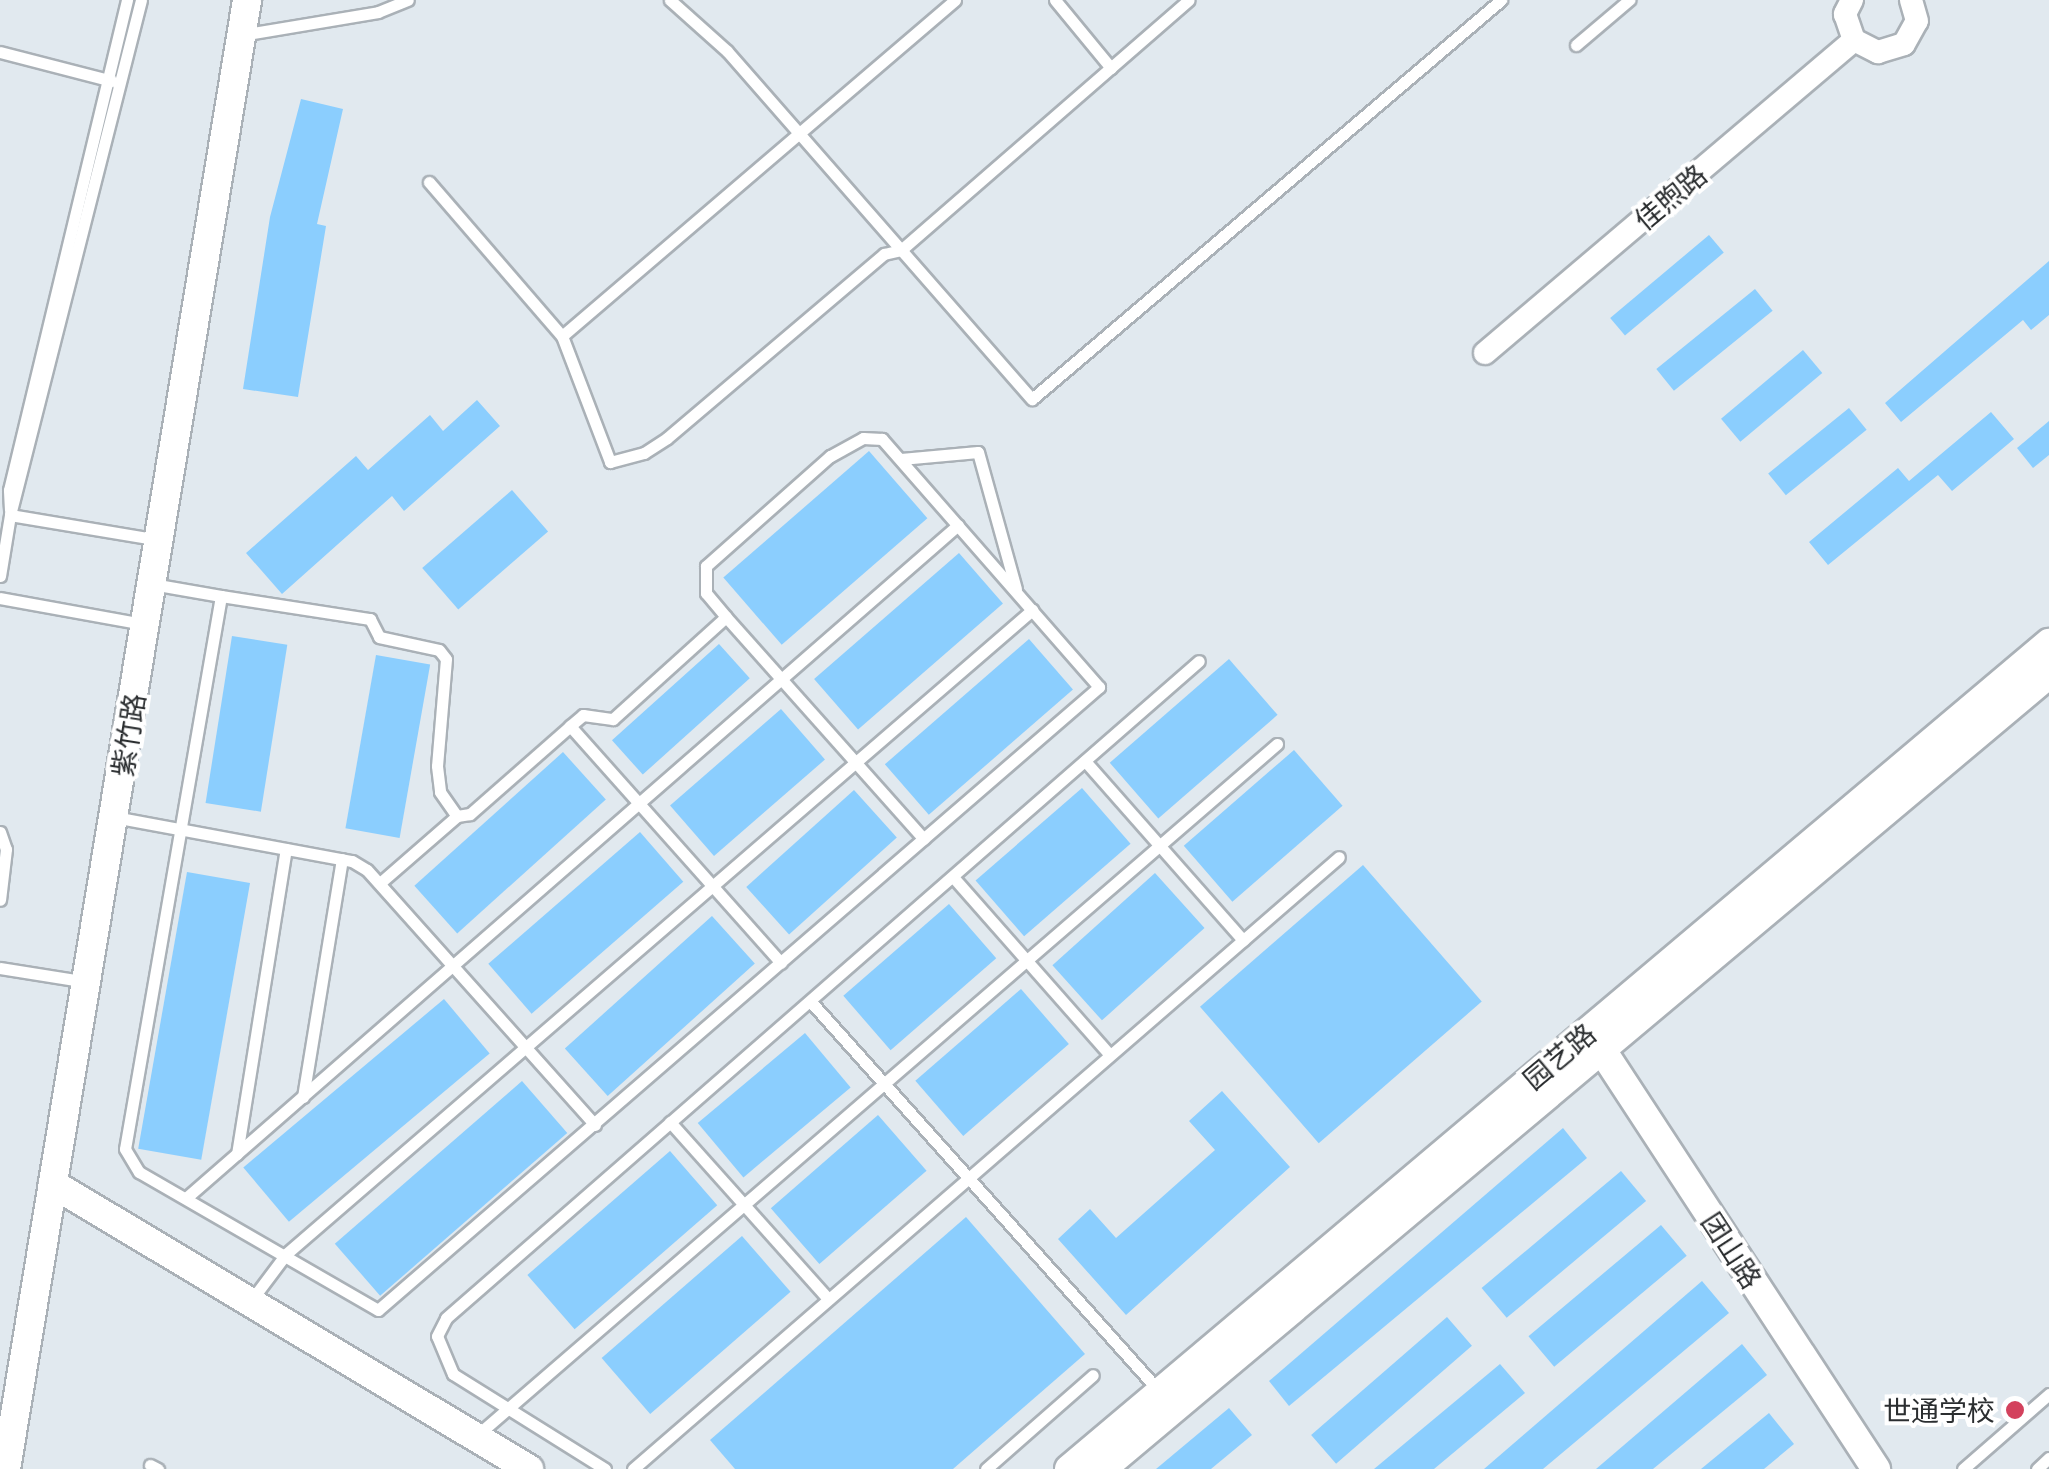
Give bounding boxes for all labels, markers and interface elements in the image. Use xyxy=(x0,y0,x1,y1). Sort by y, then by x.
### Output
street label: 佳煦路 xyxy=(1627,157,1713,237)
street label: 紫竹路 xyxy=(105,691,151,779)
street label: 园艺路 xyxy=(1516,1016,1602,1096)
street label: 团山路 xyxy=(1695,1206,1769,1294)
place label: 世通学校 xyxy=(1883,1393,1995,1427)
marker: 世通学校 xyxy=(2004,1399,2026,1421)

